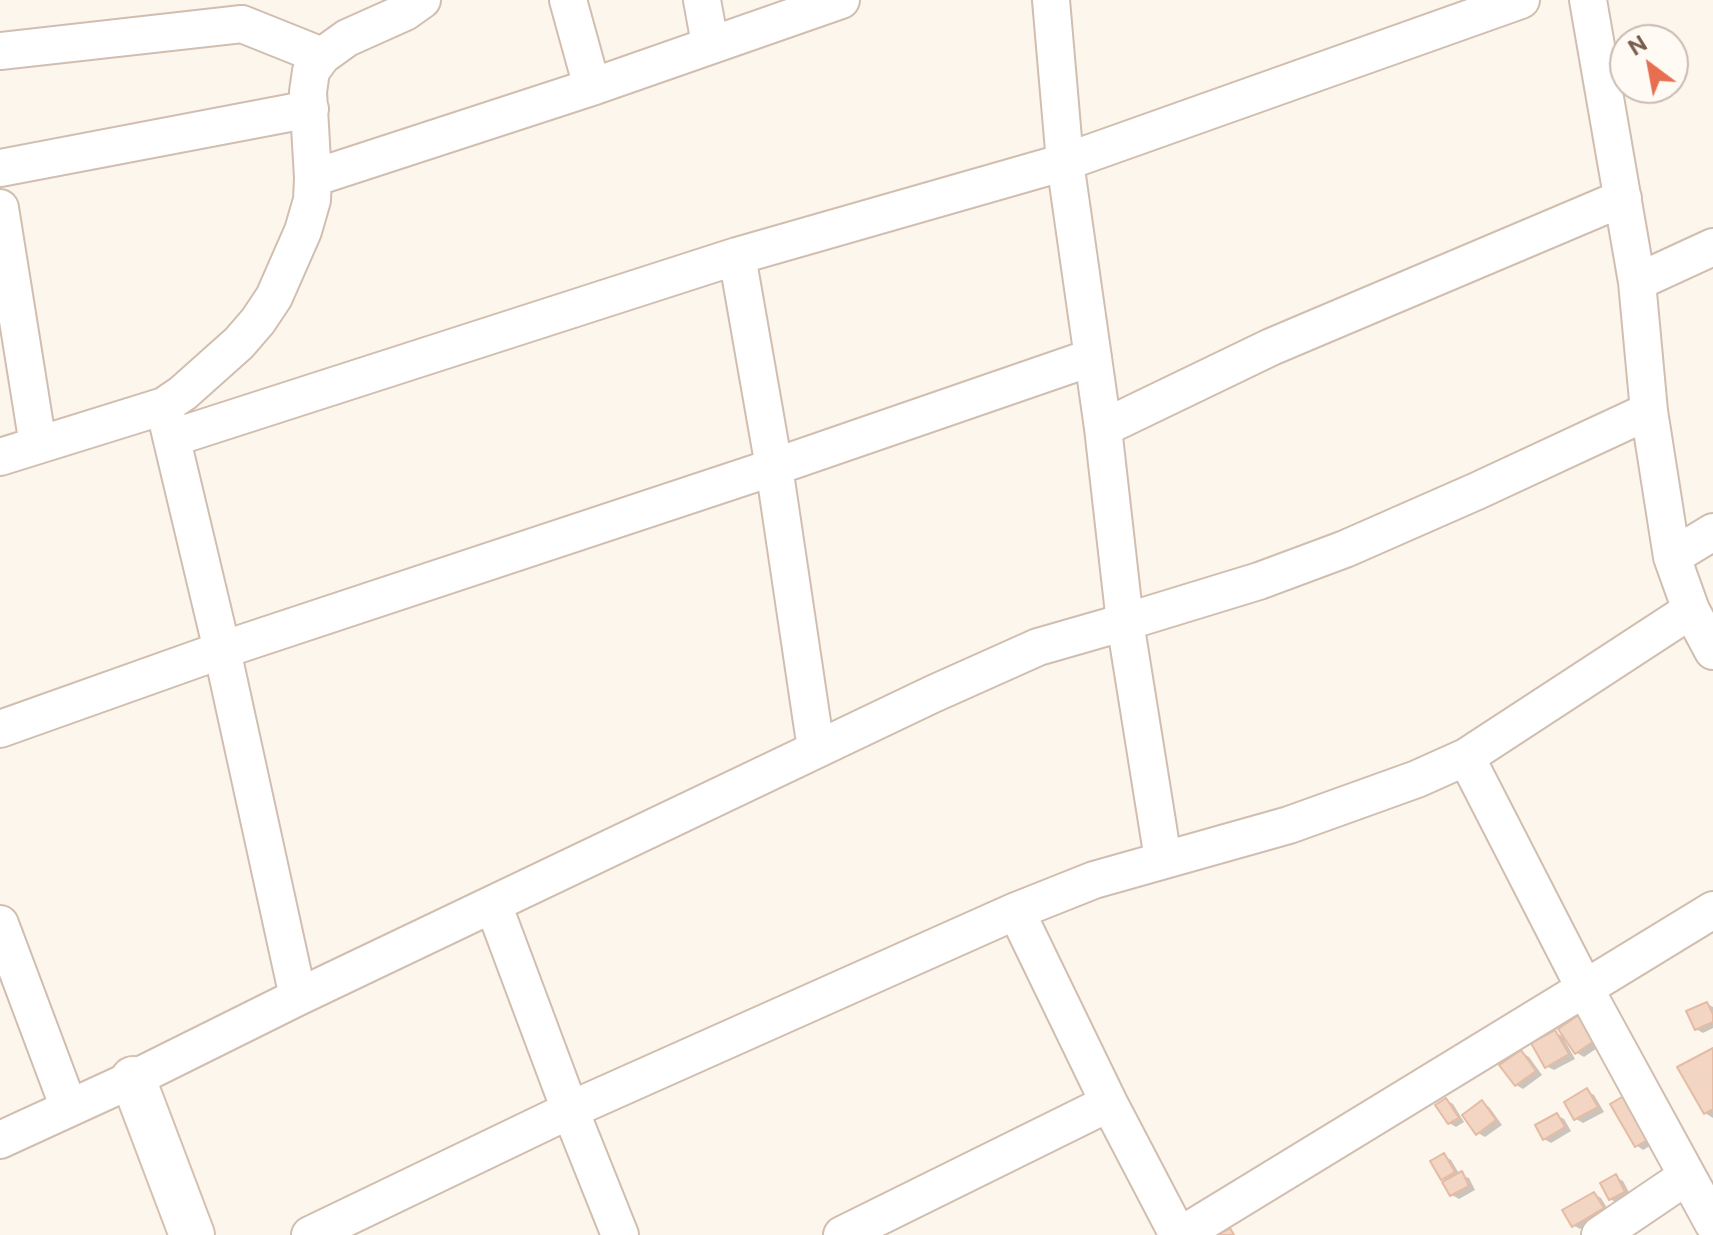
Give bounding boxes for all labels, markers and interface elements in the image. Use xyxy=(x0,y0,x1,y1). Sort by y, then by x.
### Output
north arrow xyxy=(1609,24,1689,104)
text: N xyxy=(1623,30,1652,61)

